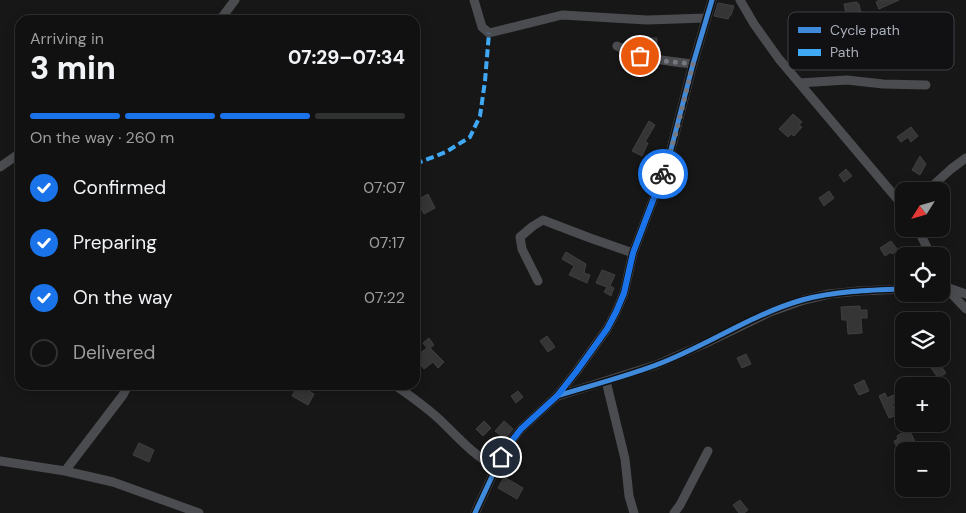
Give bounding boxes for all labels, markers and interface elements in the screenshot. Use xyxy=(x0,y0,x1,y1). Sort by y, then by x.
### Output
legend xyxy=(788,12,954,70)
text: Cycle path xyxy=(830,21,900,39)
text: Arriving in xyxy=(30,28,104,49)
pin xyxy=(619,35,661,77)
icon: bag xyxy=(626,42,654,70)
text: Path xyxy=(830,43,859,61)
text: 07:29–07:34 xyxy=(288,45,405,70)
text: 3 min xyxy=(30,47,116,89)
text: On the way · 260 m xyxy=(30,127,174,148)
courier xyxy=(638,149,688,199)
icon: bike xyxy=(649,160,677,188)
icon: check xyxy=(30,174,58,202)
text: Confirmed xyxy=(73,175,166,200)
text: 07:07 xyxy=(363,177,405,198)
north arrow xyxy=(895,182,950,238)
map controls xyxy=(895,182,950,497)
icon: check xyxy=(30,229,58,257)
text: Preparing xyxy=(73,230,157,255)
text: 07:17 xyxy=(369,232,405,253)
button: locate xyxy=(895,247,950,302)
icon: check xyxy=(30,284,58,312)
text: On the way xyxy=(73,285,173,310)
text: 07:22 xyxy=(364,287,405,308)
button: layers xyxy=(895,312,950,367)
text: Delivered xyxy=(73,340,155,365)
button: + xyxy=(895,377,950,432)
pin xyxy=(480,436,522,478)
button: − xyxy=(895,442,950,497)
icon: home xyxy=(487,443,515,471)

